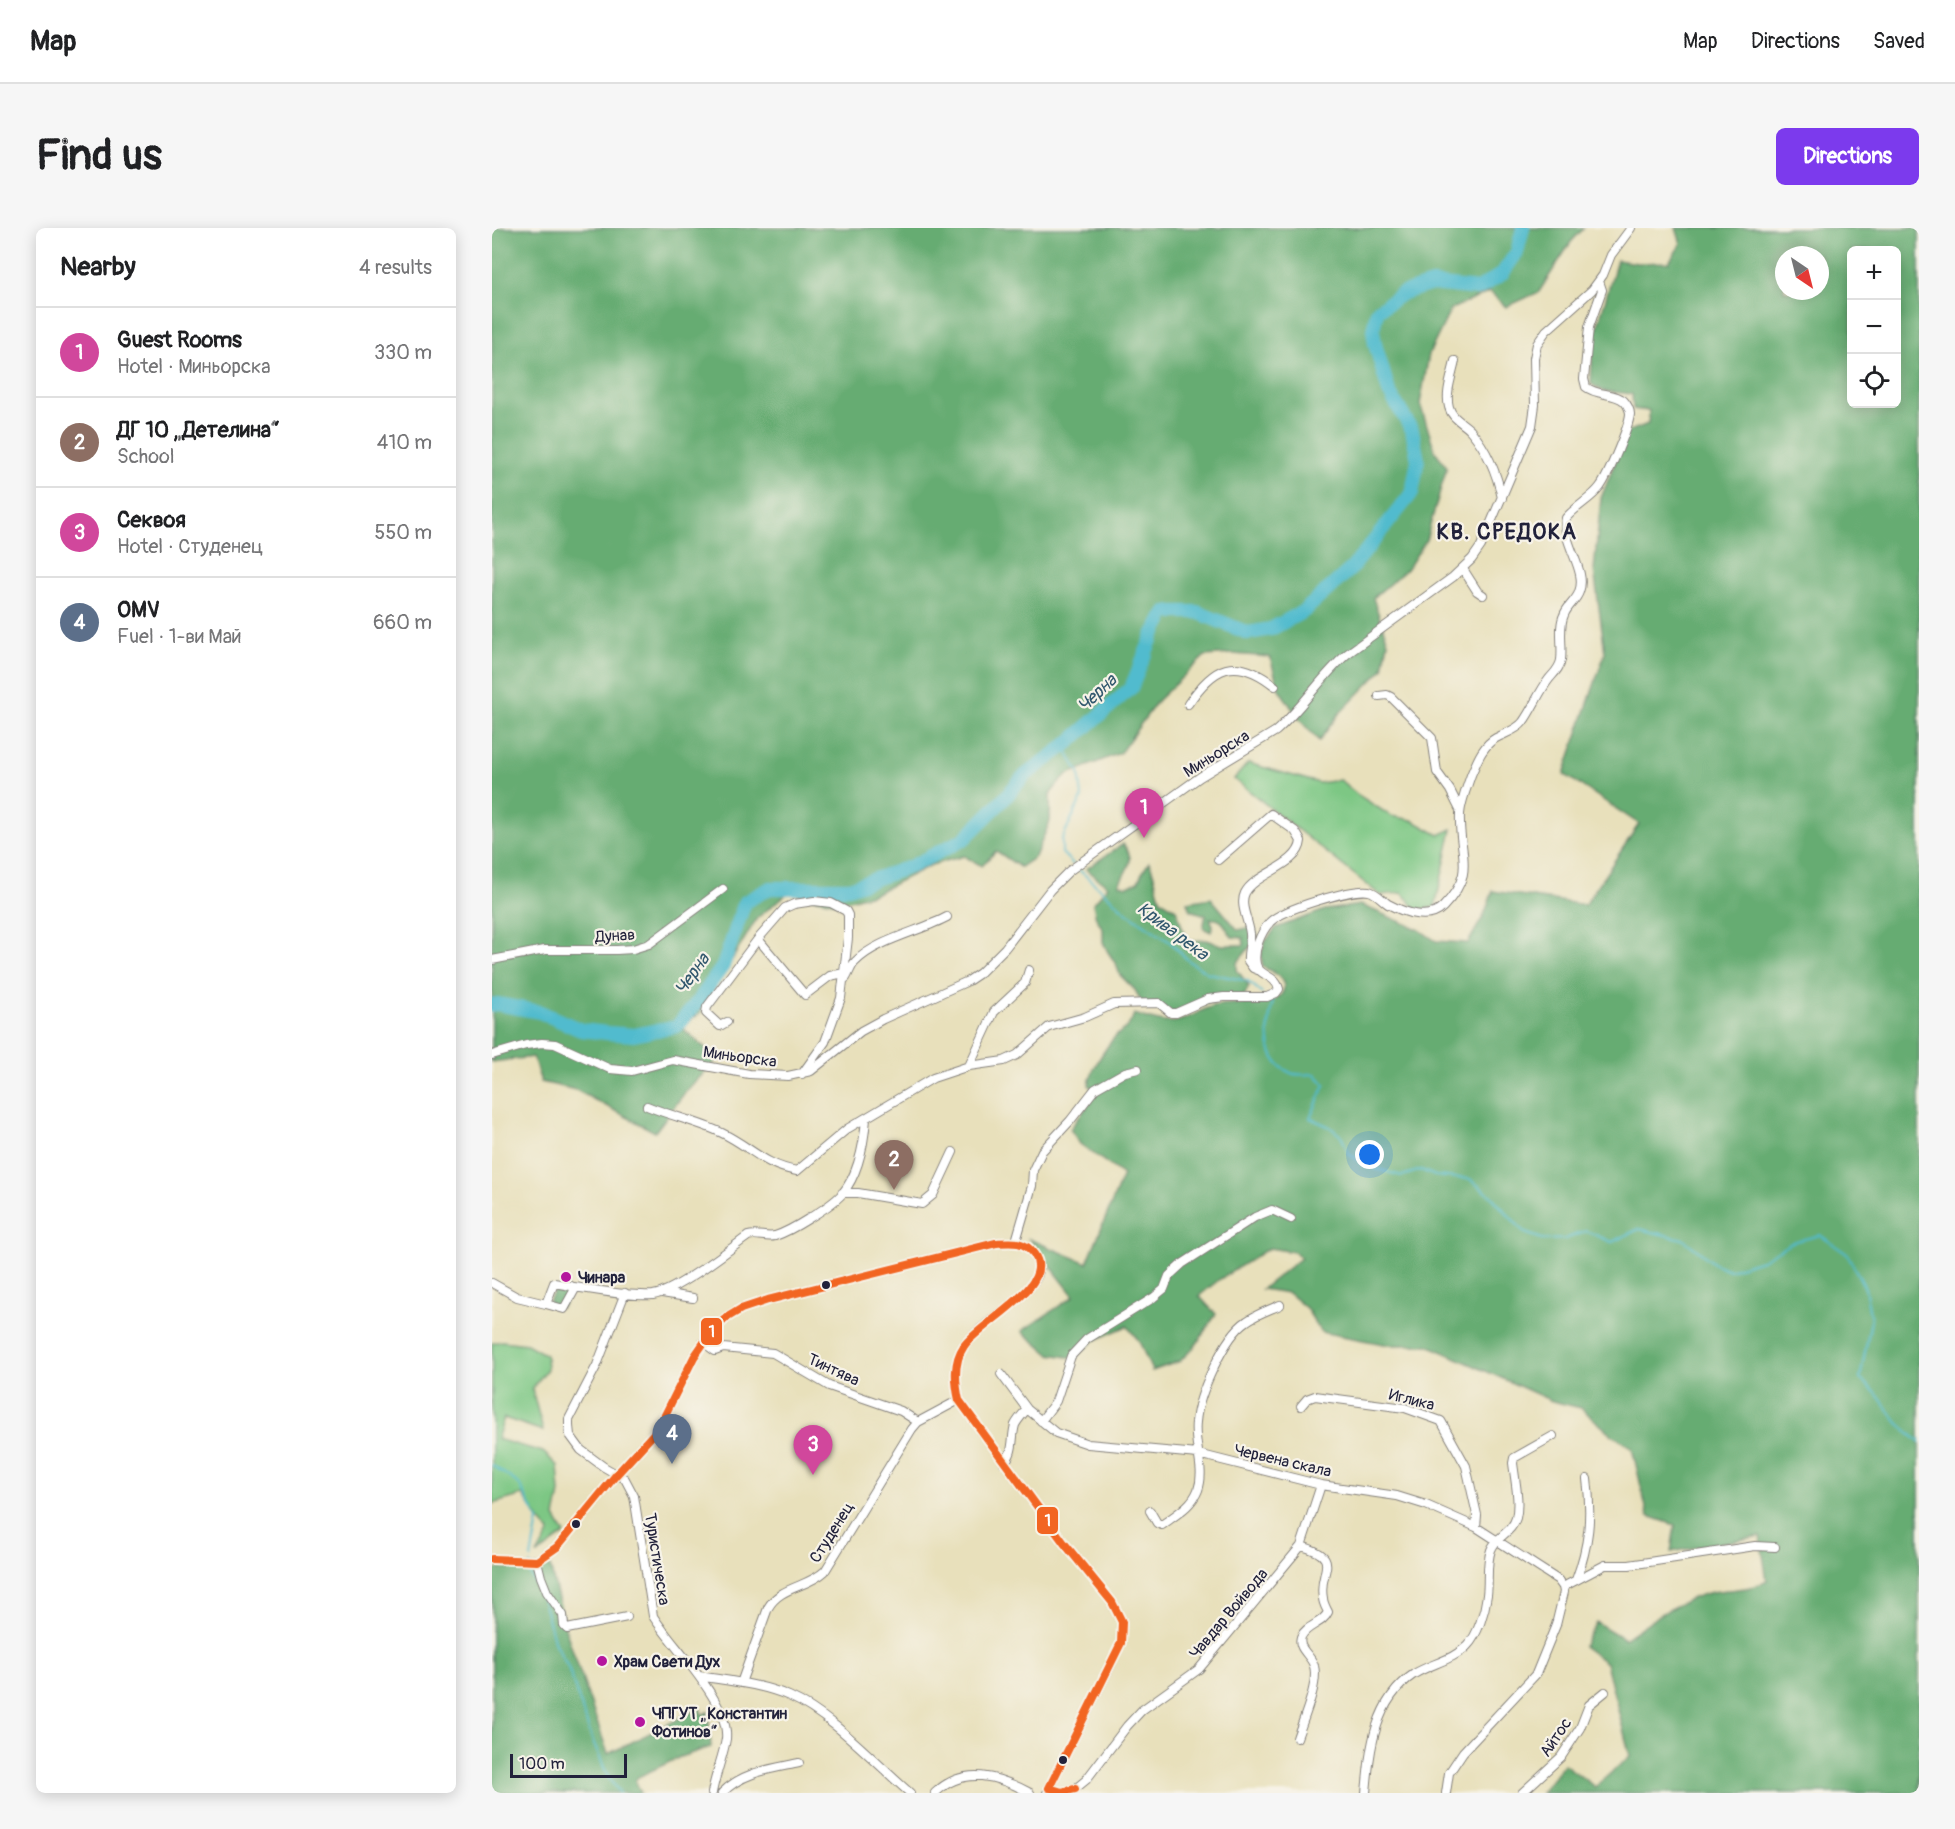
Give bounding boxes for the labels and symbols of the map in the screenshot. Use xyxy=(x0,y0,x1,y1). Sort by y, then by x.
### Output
north arrow xyxy=(1775,246,1829,300)
district label: КВ. СРЕДОКА xyxy=(1436,518,1578,546)
water label: Черна xyxy=(1073,668,1123,717)
street label: Миньорска xyxy=(1180,726,1253,782)
pin: 1 xyxy=(1124,788,1164,838)
water label: Крива река xyxy=(1133,897,1214,967)
street label: Дунав xyxy=(594,925,636,947)
water label: Черна xyxy=(670,948,716,1000)
street label: Миньорска xyxy=(702,1042,778,1072)
pin: 2 xyxy=(874,1140,914,1190)
your location xyxy=(1355,1140,1384,1169)
place label: Чинара xyxy=(578,1268,626,1288)
marker: Чинара xyxy=(559,1270,573,1284)
unlabelled marker xyxy=(820,1279,832,1291)
line badge: 1 xyxy=(700,1317,723,1346)
text: 1 xyxy=(709,1322,715,1342)
street label: Тинтява xyxy=(804,1349,863,1391)
street label: Иглика xyxy=(1387,1385,1437,1415)
pin: 4 xyxy=(652,1414,692,1464)
pin: 3 xyxy=(794,1426,832,1475)
street label: Червена скала xyxy=(1232,1440,1333,1482)
street label: Студенец xyxy=(805,1498,858,1567)
line badge: 1 xyxy=(1036,1506,1059,1535)
text: 1 xyxy=(1045,1511,1051,1531)
street label: Туристическа xyxy=(640,1512,674,1607)
unlabelled marker xyxy=(570,1518,582,1530)
street label: Чавдар Войвода xyxy=(1185,1564,1272,1663)
place label: Храм Свети Дух xyxy=(614,1652,720,1672)
marker: Храм Свети Дух xyxy=(595,1654,609,1668)
place label: ЧПГУТ „Константин Фотинов“ xyxy=(651,1704,787,1742)
street label: Айтос xyxy=(1536,1714,1576,1761)
marker: ЧПГУТ „Константин Фотинов“ xyxy=(633,1715,647,1729)
scale bar xyxy=(510,1751,627,1778)
unlabelled marker xyxy=(1057,1754,1069,1766)

